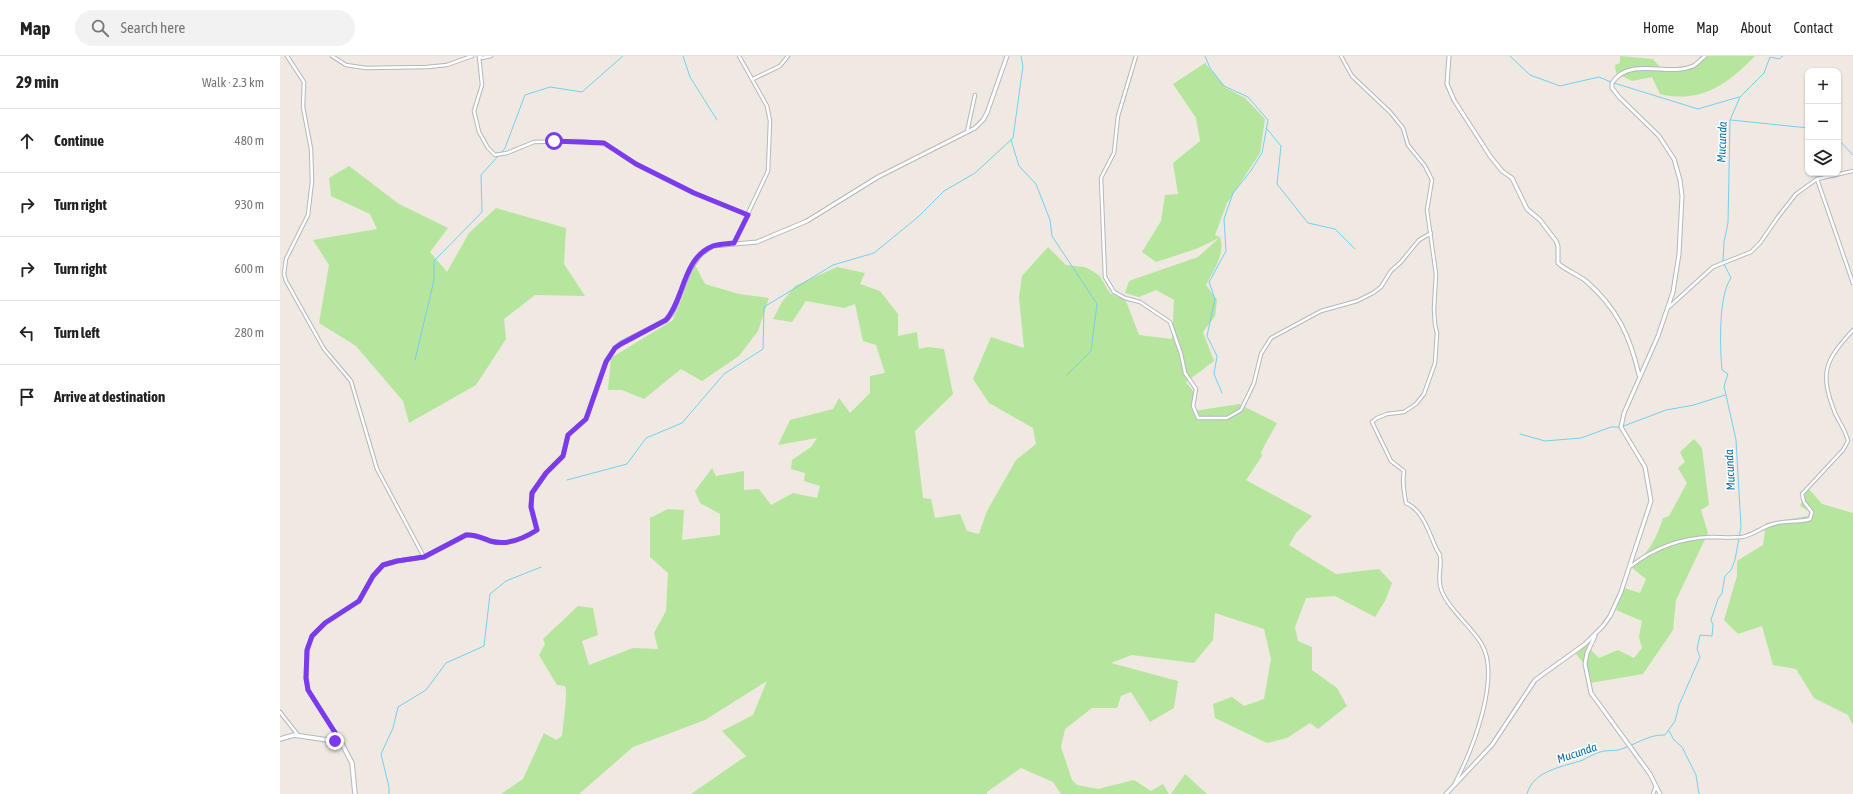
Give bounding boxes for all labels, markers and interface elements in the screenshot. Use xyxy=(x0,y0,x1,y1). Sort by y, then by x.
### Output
search box xyxy=(75,10,355,46)
text: Map xyxy=(20,17,51,39)
icon: search xyxy=(89,17,111,39)
text: Search here xyxy=(121,19,185,36)
text: Home xyxy=(1643,20,1674,36)
text: Map xyxy=(1696,20,1719,36)
text: About xyxy=(1741,20,1772,36)
text: Contact xyxy=(1794,20,1833,36)
map controls xyxy=(1805,68,1841,176)
button: + xyxy=(1805,68,1841,104)
text: 29 min xyxy=(16,72,59,92)
text: Walk · 2.3 km xyxy=(202,75,264,90)
button: − xyxy=(1805,104,1841,140)
water label: Mucunda xyxy=(1714,121,1730,163)
icon: ahead xyxy=(16,130,38,152)
text: Continue xyxy=(54,132,104,149)
route start xyxy=(545,132,563,150)
text: 480 m xyxy=(235,133,264,148)
button: layers xyxy=(1805,140,1841,176)
icon: right xyxy=(16,194,38,216)
text: Turn right xyxy=(54,196,107,213)
text: 930 m xyxy=(235,197,264,212)
icon: right xyxy=(16,258,38,280)
text: Turn right xyxy=(54,260,107,277)
text: 600 m xyxy=(235,261,264,276)
icon: left xyxy=(16,322,38,344)
text: Turn left xyxy=(54,324,100,341)
text: 280 m xyxy=(235,325,264,340)
icon: arrive xyxy=(16,386,38,408)
text: Arrive at destination xyxy=(54,388,165,405)
water label: Mucunda xyxy=(1722,449,1738,491)
route end xyxy=(326,732,344,750)
water label: Mucunda xyxy=(1555,740,1599,766)

